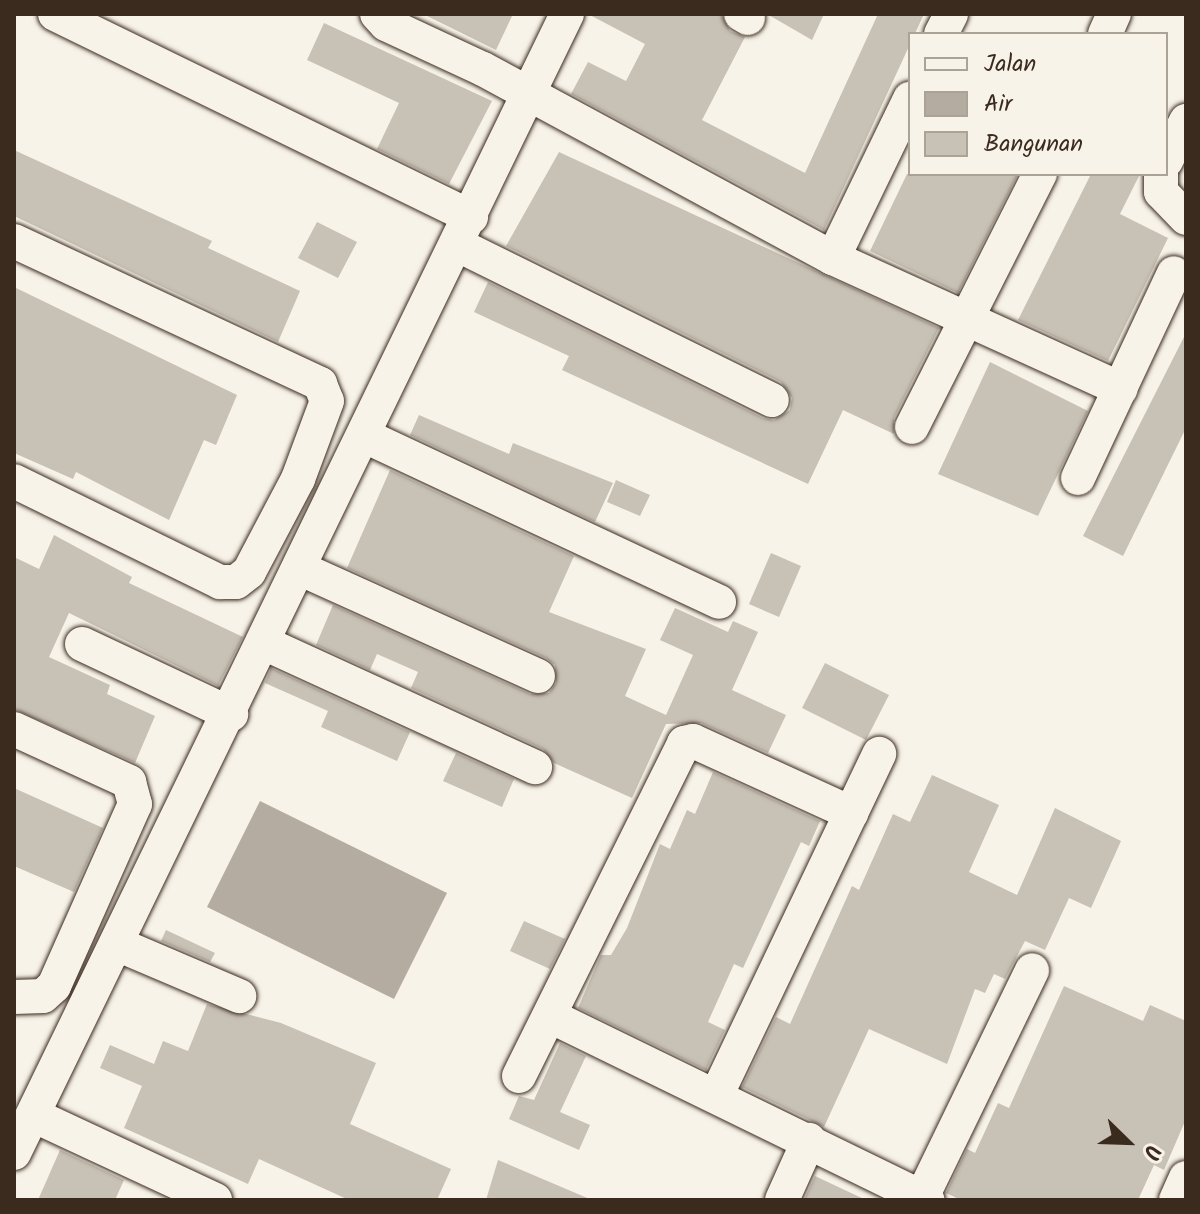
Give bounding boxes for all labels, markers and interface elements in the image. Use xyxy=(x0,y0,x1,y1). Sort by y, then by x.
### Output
legend xyxy=(908,32,1168,176)
text: Jalan xyxy=(984,45,1036,84)
text: Air xyxy=(984,85,1012,124)
text: Bangunan xyxy=(984,125,1083,164)
north arrow xyxy=(1088,1102,1168,1182)
text: U xyxy=(1132,1139,1169,1164)

